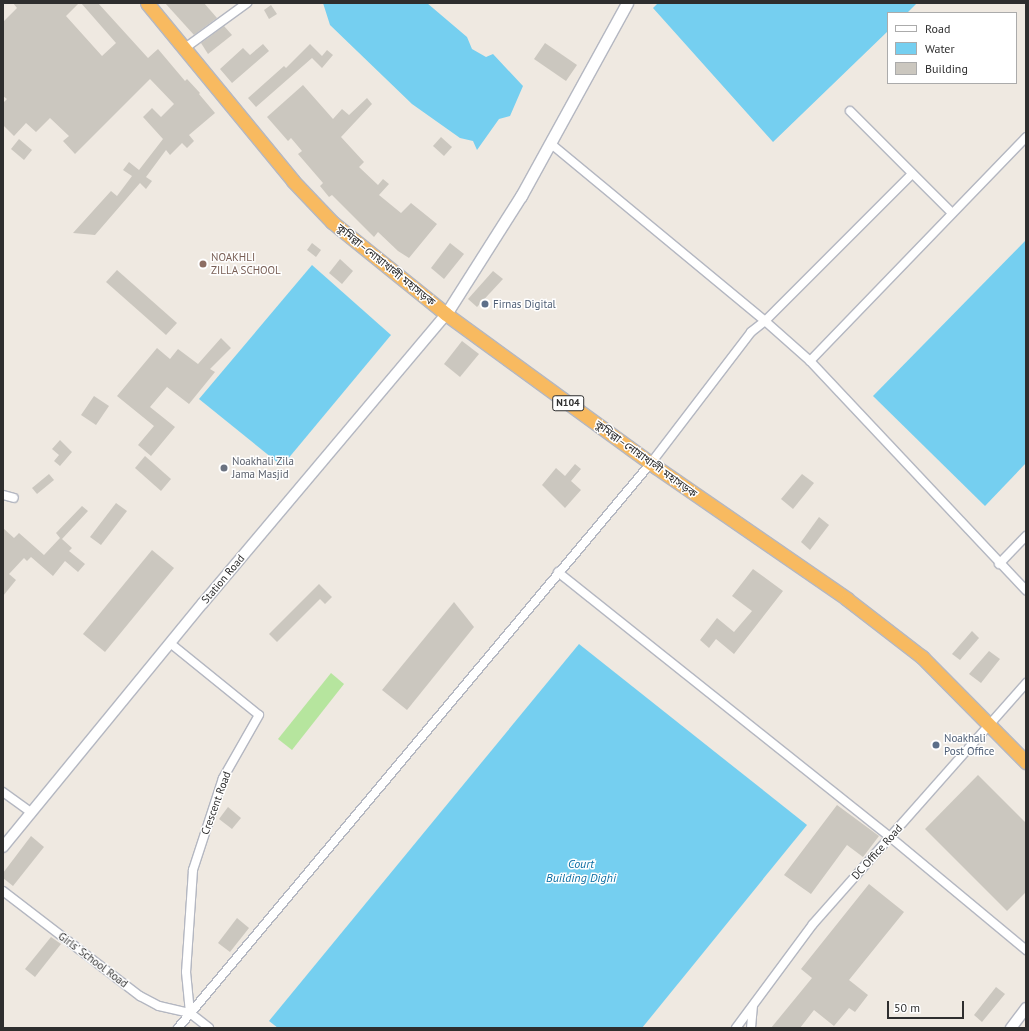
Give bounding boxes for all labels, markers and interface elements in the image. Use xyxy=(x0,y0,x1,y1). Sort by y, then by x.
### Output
legend xyxy=(887,12,1017,84)
text: Road xyxy=(925,21,950,36)
text: Water xyxy=(925,41,955,56)
text: Building xyxy=(925,61,968,76)
street label: কুমিল্লা–নোয়াখালী মহাসড়ক xyxy=(334,221,438,309)
place label: NOAKHLI ZILLA SCHOOL xyxy=(211,251,281,277)
marker: NOAKHLI ZILLA SCHOOL xyxy=(198,259,208,269)
place label: Firnas Digital xyxy=(493,297,556,311)
marker: Firnas Digital xyxy=(480,299,490,309)
road number: N104 xyxy=(552,395,584,411)
street label: কুমিল্লা–নোয়াখালী মহাসড়ক xyxy=(593,418,699,500)
place label: Noakhali Zila Jama Masjid xyxy=(232,455,294,481)
marker: Noakhali Zila Jama Masjid xyxy=(219,463,229,473)
street label: Station Road xyxy=(199,552,247,606)
place label: Noakhali Post Office xyxy=(944,732,994,758)
marker: Noakhali Post Office xyxy=(931,740,941,750)
street label: Crescent Road xyxy=(198,770,234,836)
street label: DC Office Road xyxy=(849,822,905,882)
water label: Court Building Dighi xyxy=(546,857,616,885)
street label: Girls' School Road xyxy=(55,929,131,991)
scale bar xyxy=(889,993,966,1019)
text: 50 m xyxy=(894,1000,920,1015)

